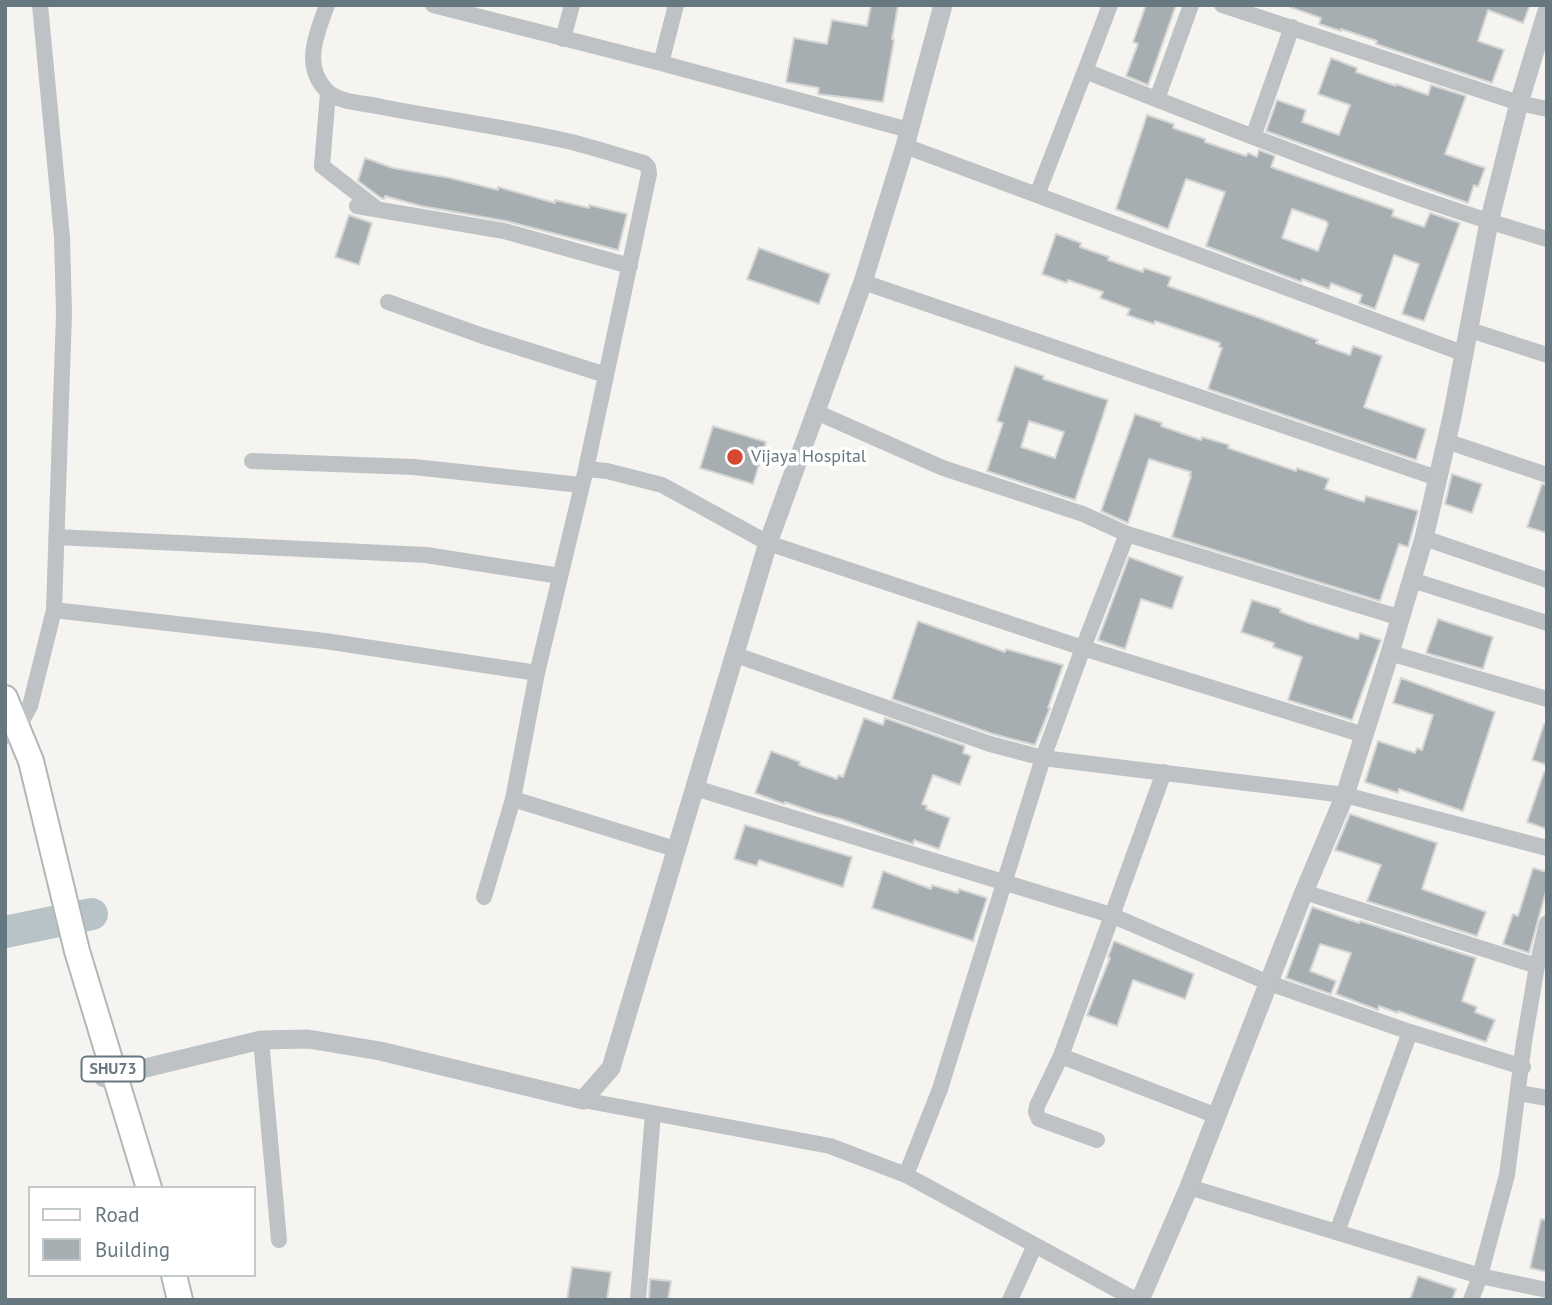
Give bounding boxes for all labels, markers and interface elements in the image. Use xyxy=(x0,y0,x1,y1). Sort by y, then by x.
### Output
place label: Vijaya Hospital xyxy=(751,446,866,468)
marker: Vijaya Hospital xyxy=(725,447,745,467)
road number: SHU73 xyxy=(82,1056,144,1082)
legend xyxy=(28,1186,256,1277)
text: Road xyxy=(95,1201,139,1228)
text: Building xyxy=(95,1236,170,1263)

